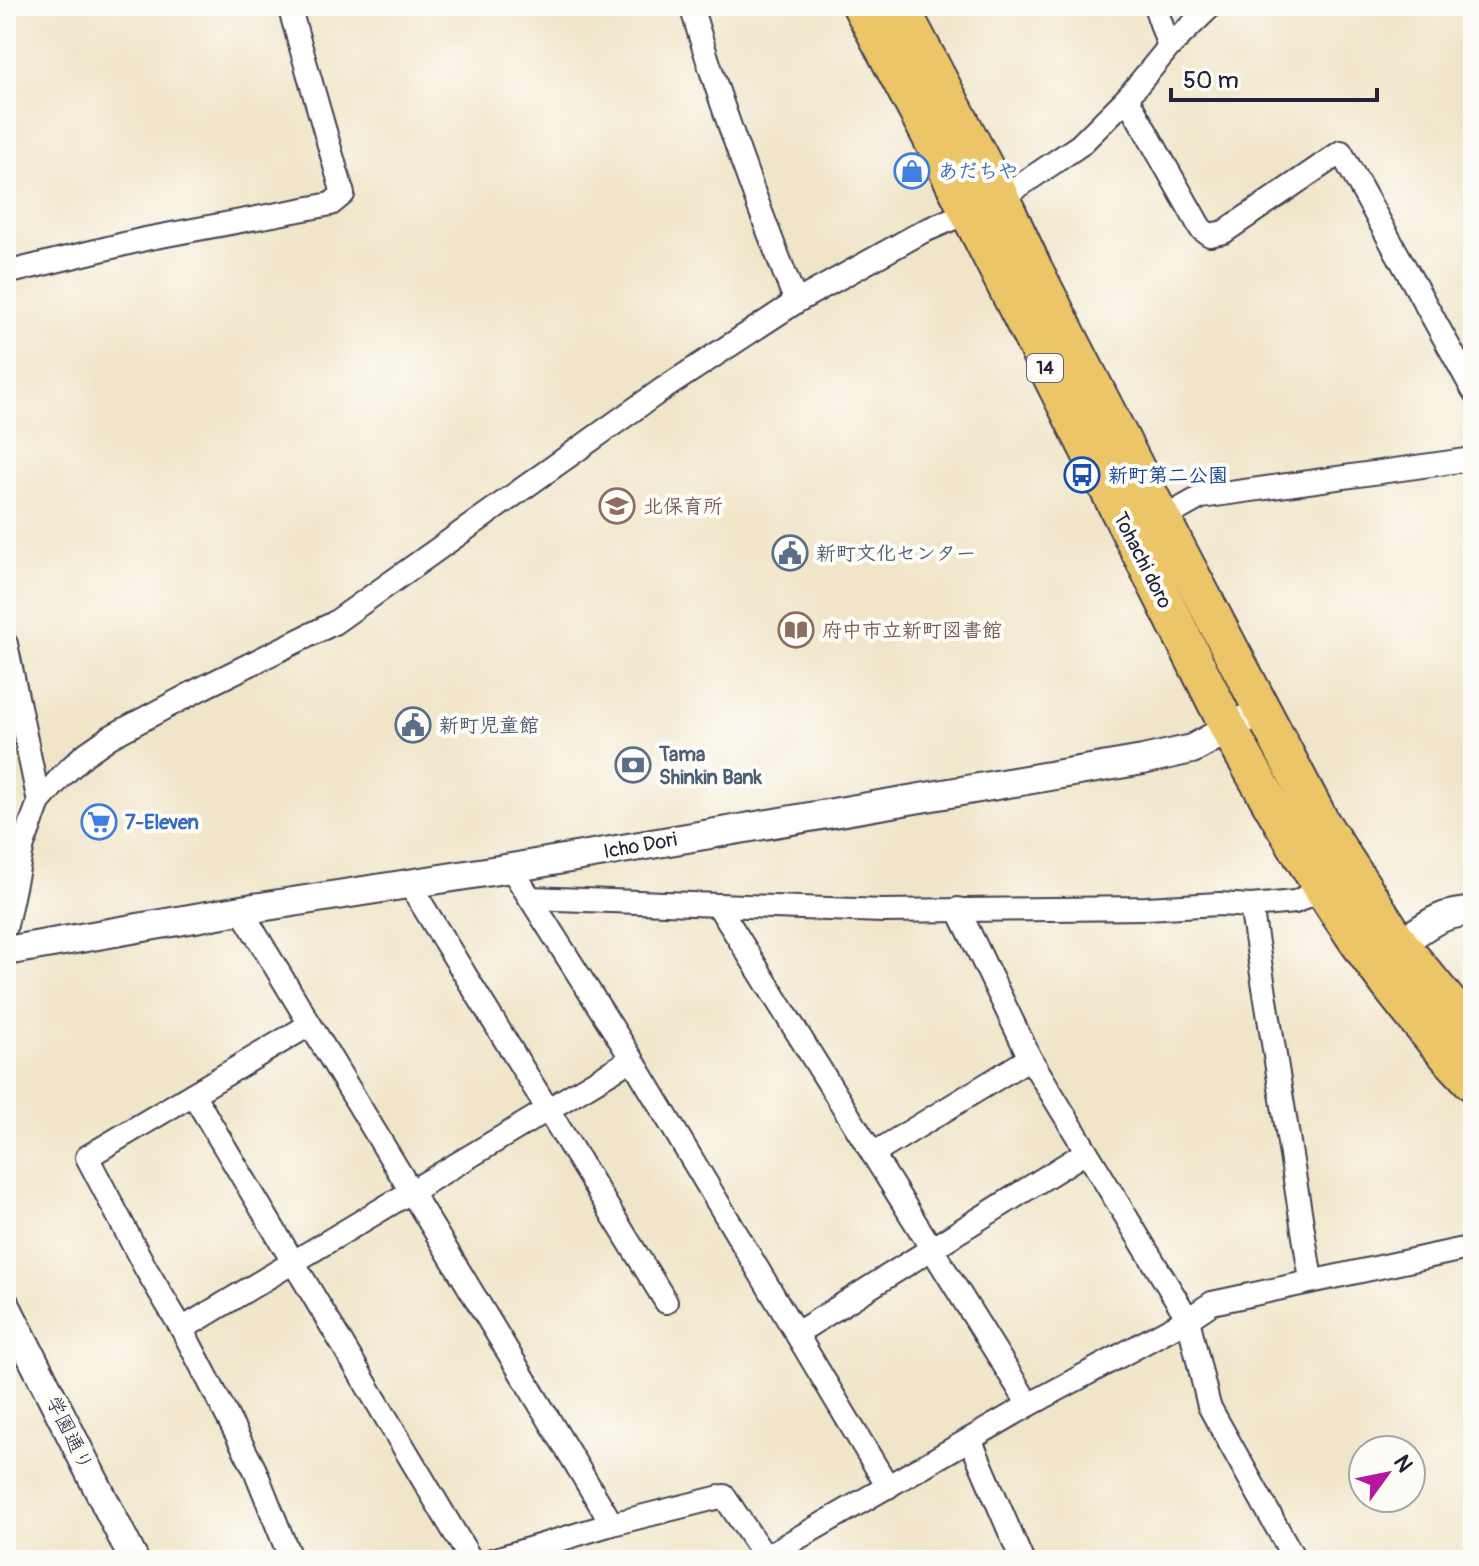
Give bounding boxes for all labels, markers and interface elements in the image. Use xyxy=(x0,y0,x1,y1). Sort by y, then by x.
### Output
scale bar xyxy=(1171,52,1377,102)
text: 50 m xyxy=(1183,66,1239,95)
shop icon: あだちや xyxy=(893,152,931,190)
place label: あだちや xyxy=(938,159,1018,184)
road number: 14 xyxy=(1027,354,1063,382)
bus stop icon: 新町第二公園 xyxy=(1063,456,1101,494)
place label: 新町第二公園 xyxy=(1108,463,1228,488)
school or university icon: 北保育所 xyxy=(598,487,636,525)
place label: 北保育所 xyxy=(643,494,723,519)
street label: Tohachi doro xyxy=(1108,508,1178,613)
public building icon: 新町文化センター xyxy=(771,534,809,572)
place label: 新町文化センター xyxy=(816,541,976,566)
library icon: 府中市立新町図書館 xyxy=(777,611,815,649)
place label: 府中市立新町図書館 xyxy=(822,618,1002,643)
public building icon: 新町児童館 xyxy=(394,706,432,744)
place label: 新町児童館 xyxy=(439,713,539,738)
place label: Tama Shinkin Bank xyxy=(658,742,763,790)
bank icon: Tama Shinkin Bank xyxy=(614,746,652,784)
supermarket icon: 7-Eleven xyxy=(80,803,118,841)
place label: 7-Eleven xyxy=(125,810,199,835)
street label: Icho Dori xyxy=(601,827,679,864)
street label: 学園通り xyxy=(41,1392,98,1475)
north arrow xyxy=(1347,1434,1427,1514)
text: N xyxy=(1387,1450,1419,1478)

